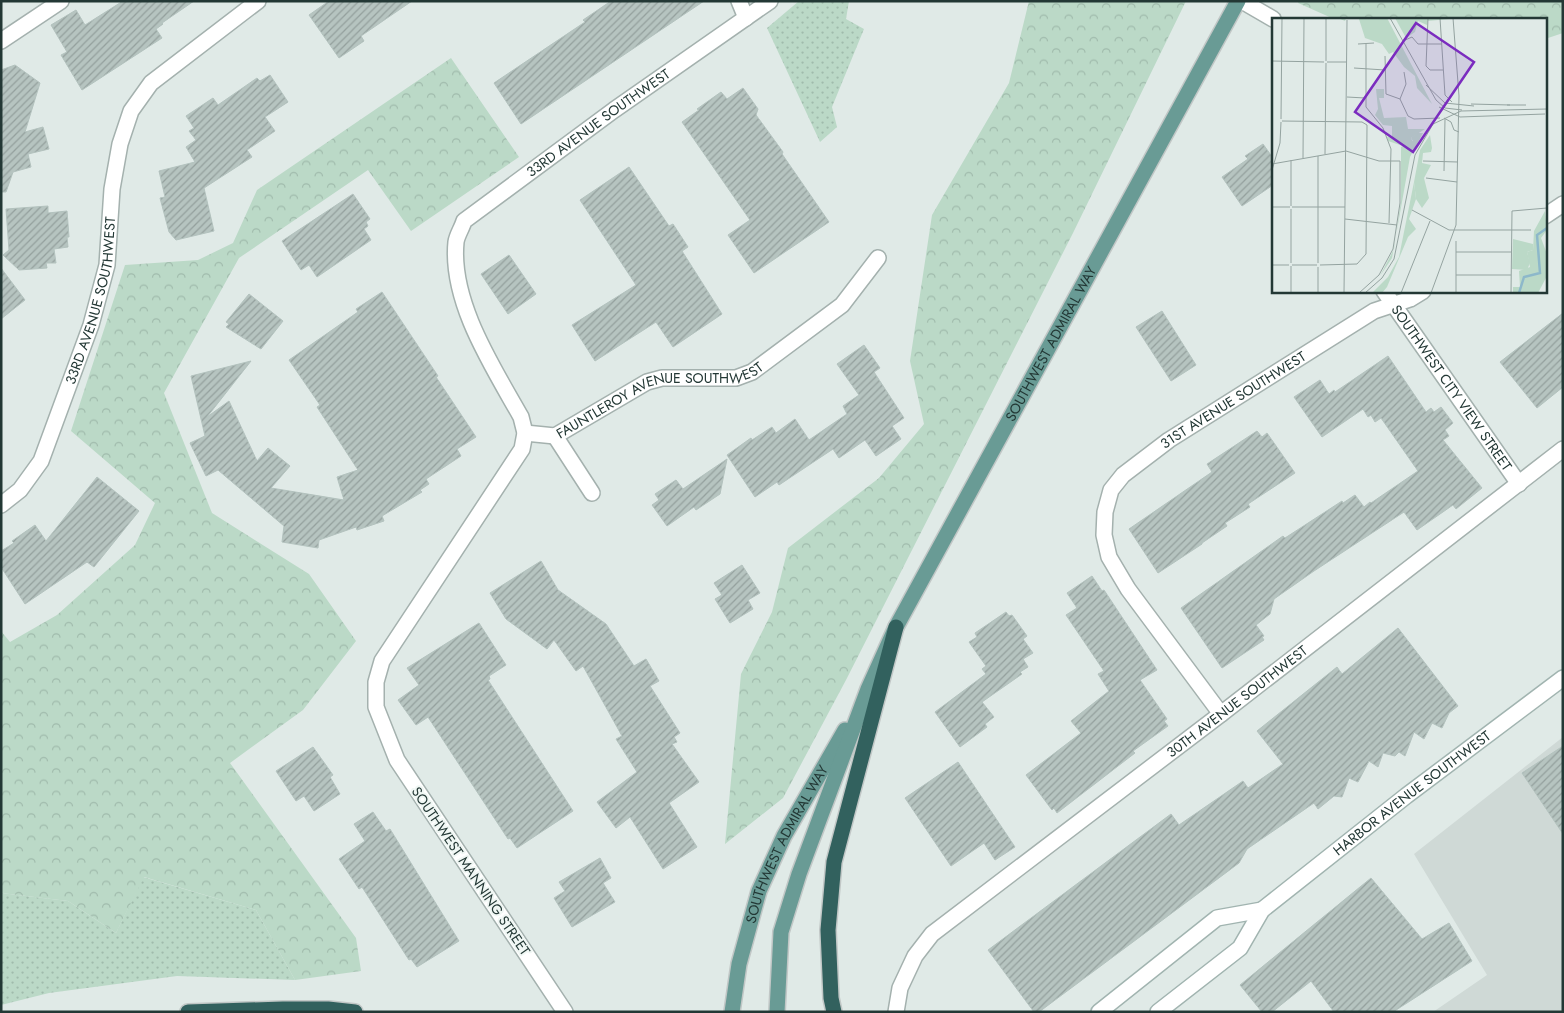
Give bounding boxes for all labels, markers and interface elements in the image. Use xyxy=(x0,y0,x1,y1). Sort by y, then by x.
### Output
inset map xyxy=(1272,18,1546,292)
street label: 33RD AVENUE SOUTHWEST xyxy=(522,64,674,182)
street label: 33RD AVENUE SOUTHWEST xyxy=(60,215,120,387)
street label: SOUTHWEST ADMIRAL WAY xyxy=(1000,263,1101,425)
street label: SOUTHWEST CITY VIEW STREET xyxy=(1387,301,1517,475)
street label: 31ST AVENUE SOUTHWEST xyxy=(1156,346,1310,453)
street label: FAUNTLEROY AVENUE SOUTHWEST xyxy=(552,357,768,443)
street label: 30TH AVENUE SOUTHWEST xyxy=(1162,640,1312,762)
street label: HARBOR AVENUE SOUTHWEST xyxy=(1329,726,1495,860)
street label: SOUTHWEST ADMIRAL WAY xyxy=(741,761,833,926)
street label: SOUTHWEST MANNING STREET xyxy=(407,783,535,960)

